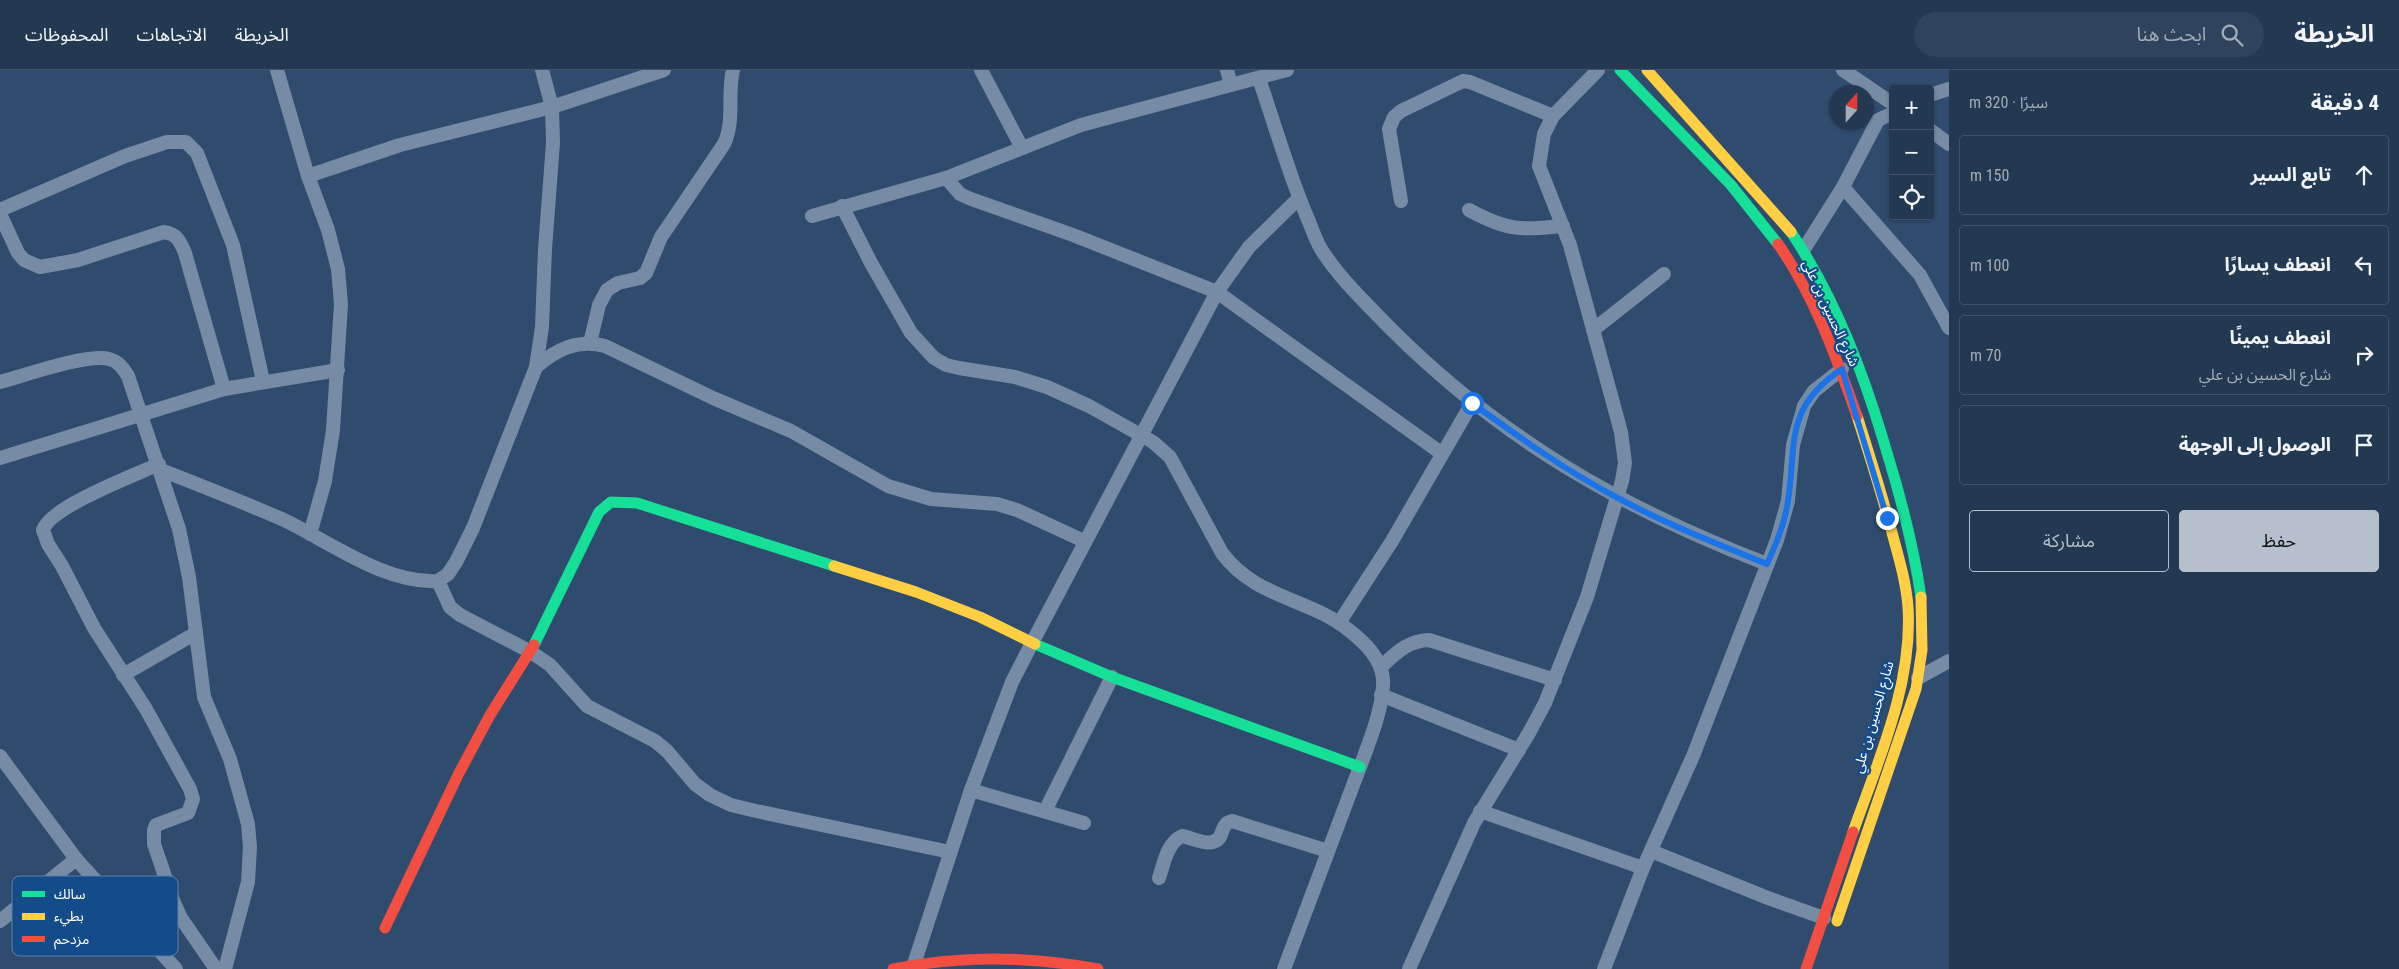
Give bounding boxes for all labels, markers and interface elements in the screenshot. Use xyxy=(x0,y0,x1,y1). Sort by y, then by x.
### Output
search box xyxy=(1914,12,2264,57)
text: الخريطة xyxy=(2294,20,2374,48)
icon: search xyxy=(2218,21,2246,49)
text: ابحث هنا xyxy=(2136,23,2206,46)
text: المحفوظات xyxy=(25,24,109,45)
text: الاتجاهات xyxy=(137,24,207,45)
text: الخريطة xyxy=(235,24,289,45)
north arrow xyxy=(1829,85,1874,130)
map controls xyxy=(1889,85,1934,220)
button: + xyxy=(1889,85,1934,130)
text: 4 دقيقة xyxy=(2311,91,2379,115)
text: سيرًا · 320 m xyxy=(1969,93,2048,112)
button: − xyxy=(1889,130,1934,175)
icon: ahead xyxy=(2350,161,2378,189)
text: تابع السير xyxy=(2250,163,2331,186)
text: 150 m xyxy=(1970,166,2009,185)
button: locate xyxy=(1889,175,1934,220)
icon: left xyxy=(2350,251,2378,279)
text: انعطف يسارًا xyxy=(2225,253,2331,276)
text: 100 m xyxy=(1970,256,2009,275)
street label: شارع الحسين بن علي xyxy=(1796,257,1863,370)
text: انعطف يمينًا xyxy=(2229,326,2331,349)
icon: right xyxy=(2350,341,2378,369)
text: 70 m xyxy=(1970,346,2002,365)
text: شارع الحسين بن علي xyxy=(2199,365,2331,384)
route start xyxy=(1461,392,1484,415)
icon: arrive xyxy=(2350,431,2378,459)
text: الوصول إلى الوجهة xyxy=(2179,433,2331,456)
route end xyxy=(1876,507,1899,530)
button: مشاركة xyxy=(1969,510,2169,572)
button: حفظ xyxy=(2179,510,2379,572)
street label: شارع الحسين بن علي xyxy=(1849,659,1900,776)
legend xyxy=(12,876,178,956)
text: سالك xyxy=(54,886,86,902)
text: بطيء xyxy=(54,908,84,927)
text: مزدحم xyxy=(54,931,89,950)

